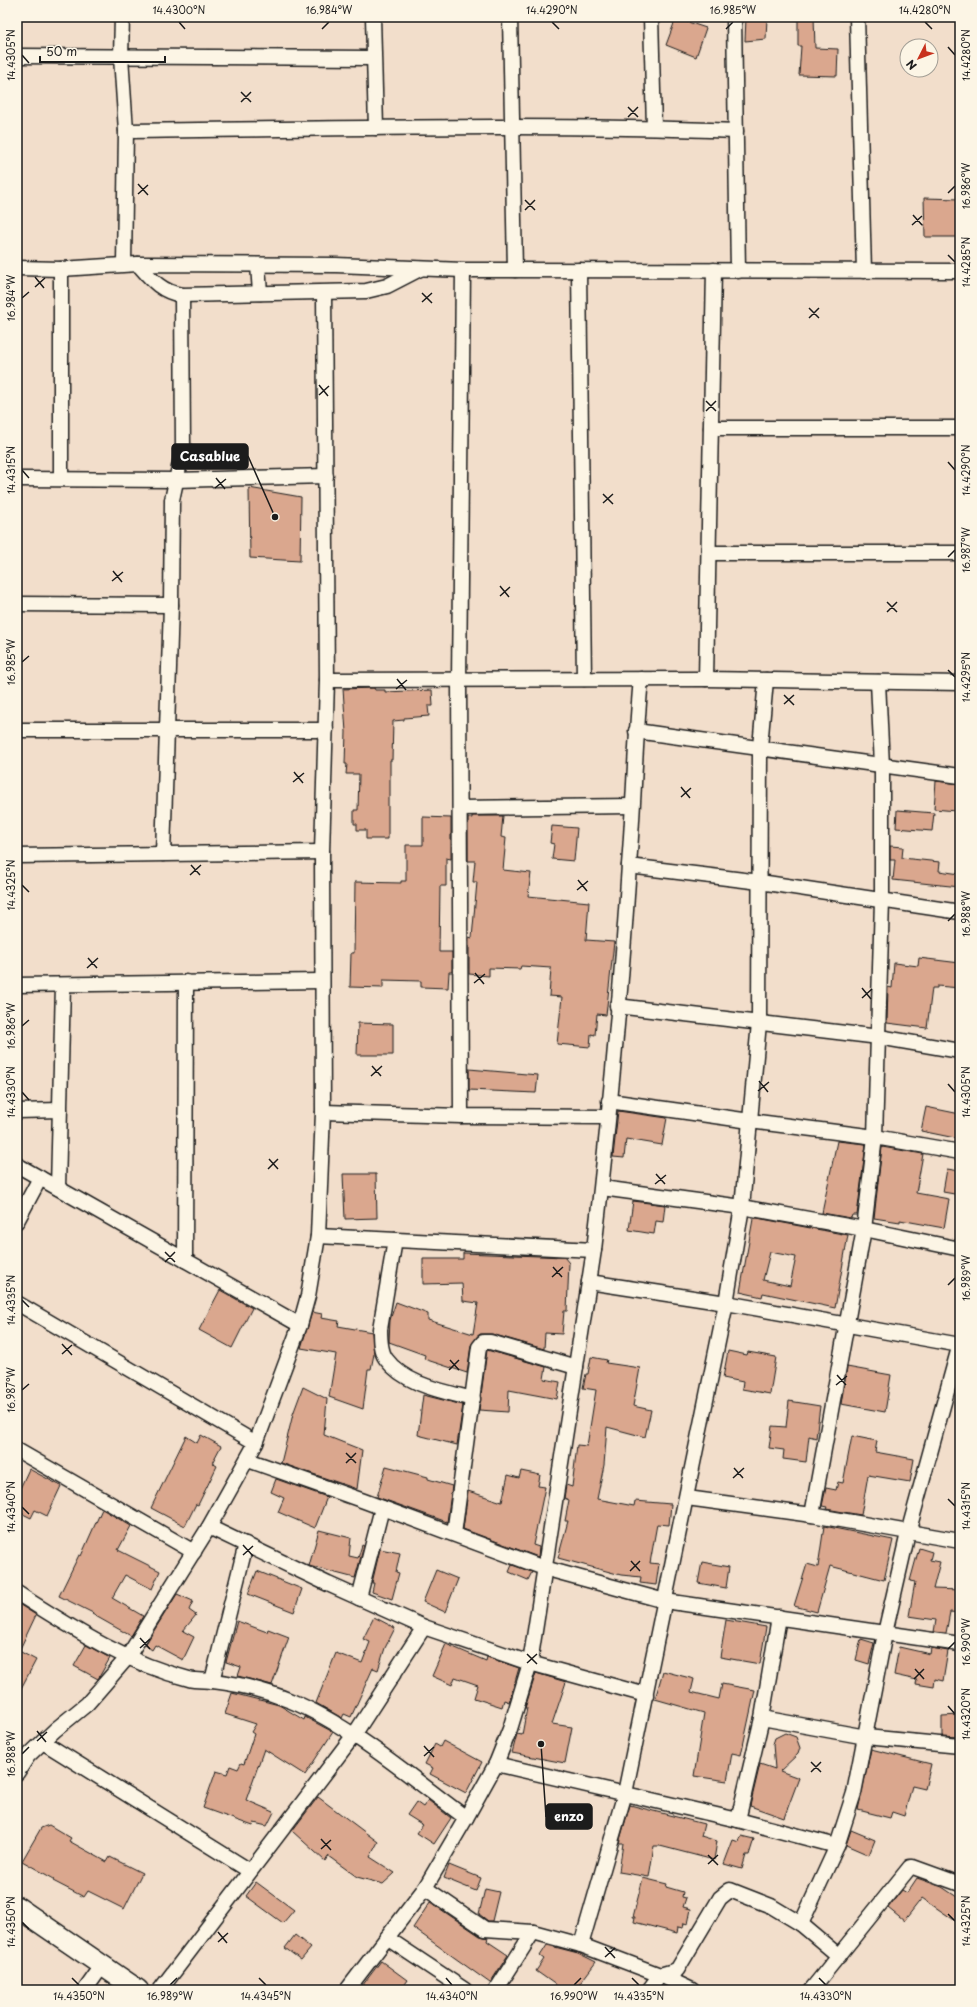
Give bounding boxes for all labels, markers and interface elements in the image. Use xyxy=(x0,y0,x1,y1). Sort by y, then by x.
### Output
text: 14.4300°N xyxy=(153,2,206,17)
text: 16.984°W xyxy=(306,2,353,17)
text: 14.4290°N xyxy=(526,2,578,17)
text: 16.985°W xyxy=(710,2,757,17)
text: 14.4280°N xyxy=(899,2,951,17)
text: 14.4305°N xyxy=(3,29,18,81)
text: 14.4280°N xyxy=(958,29,973,81)
scale bar xyxy=(40,38,165,64)
north arrow xyxy=(899,38,939,78)
text: 50 m xyxy=(46,42,77,60)
text: N xyxy=(902,56,920,74)
text: 16.986°W xyxy=(958,162,973,209)
text: 14.4285°N xyxy=(958,237,973,287)
text: 16.984°W xyxy=(3,274,18,321)
callout: Casablue xyxy=(172,444,248,469)
text: 14.4290°N xyxy=(958,444,973,496)
text: 14.4315°N xyxy=(3,446,18,494)
text: Casablue xyxy=(180,446,240,465)
text: 16.987°W xyxy=(958,527,973,573)
text: 16.985°W xyxy=(3,638,18,685)
text: 14.4295°N xyxy=(958,652,973,702)
text: 14.4325°N xyxy=(3,859,18,910)
text: 16.988°W xyxy=(958,890,973,937)
text: 16.986°W xyxy=(3,1002,18,1049)
text: 14.4330°N xyxy=(3,1066,18,1118)
text: 14.4305°N xyxy=(958,1066,973,1118)
text: 16.989°W xyxy=(958,1254,973,1301)
text: 14.4335°N xyxy=(3,1275,18,1325)
text: 16.987°W xyxy=(3,1367,18,1413)
text: 14.4340°N xyxy=(3,1481,18,1533)
text: 14.4315°N xyxy=(958,1482,973,1530)
text: 16.990°W xyxy=(958,1618,973,1666)
text: 14.4320°N xyxy=(958,1688,973,1740)
text: 16.988°W xyxy=(3,1730,18,1777)
callout: enzo xyxy=(546,1804,592,1829)
text: enzo xyxy=(554,1806,584,1825)
text: 14.4325°N xyxy=(958,1895,973,1946)
text: 14.4350°N xyxy=(3,1896,18,1948)
text: 14.4350°N xyxy=(53,1988,105,2003)
text: 16.989°W xyxy=(147,1988,194,2003)
text: 14.4345°N xyxy=(241,1988,292,2003)
text: 14.4340°N xyxy=(426,1988,478,2003)
text: 16.990°W xyxy=(550,1988,598,2003)
text: 14.4335°N xyxy=(614,1988,664,2003)
text: 14.4330°N xyxy=(800,1988,852,2003)

